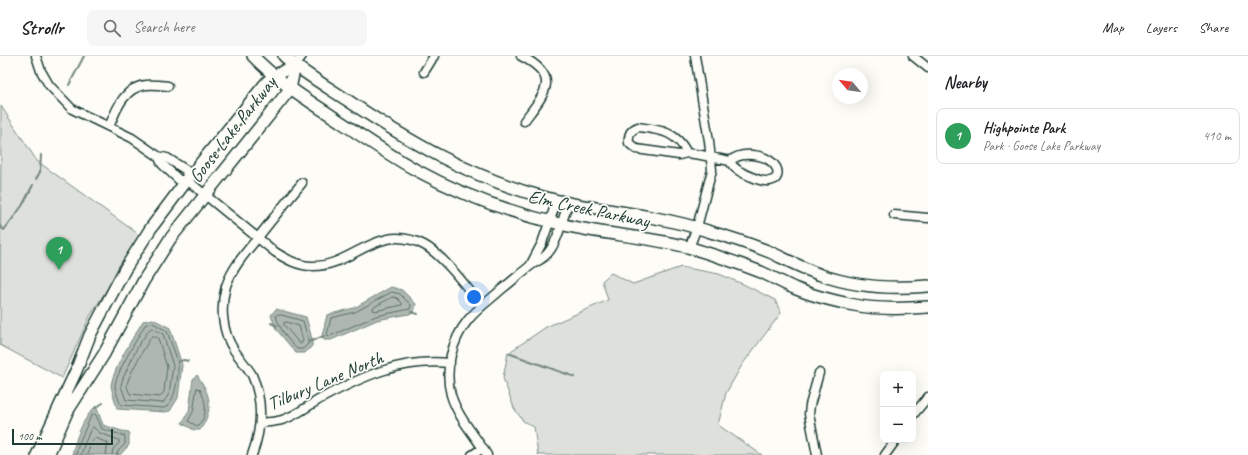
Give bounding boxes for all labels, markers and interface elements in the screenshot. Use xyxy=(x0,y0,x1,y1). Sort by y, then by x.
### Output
search box xyxy=(87,10,367,46)
text: Strollr xyxy=(20,16,63,40)
icon: search xyxy=(101,17,123,39)
text: Search here xyxy=(133,18,195,37)
text: Map xyxy=(1102,19,1124,36)
text: Layers xyxy=(1146,19,1177,36)
text: Share xyxy=(1199,19,1228,36)
north arrow xyxy=(832,68,868,104)
street label: Goose Lake Parkway xyxy=(184,70,283,188)
text: Nearby xyxy=(944,72,987,93)
text: Highpointe Park xyxy=(983,119,1065,138)
text: 1 xyxy=(955,128,961,144)
text: 410 m xyxy=(1203,128,1231,144)
text: Park · Goose Lake Parkway xyxy=(983,138,1100,154)
street label: Elm Creek Parkway xyxy=(526,184,653,234)
pin: 1 xyxy=(46,237,72,270)
your location xyxy=(464,287,484,307)
street label: Tilbury Lane North xyxy=(264,345,388,416)
map controls xyxy=(880,371,916,443)
button: + xyxy=(880,371,916,407)
button: − xyxy=(880,407,916,443)
scale bar xyxy=(12,427,113,446)
text: 100 m xyxy=(18,429,42,443)

